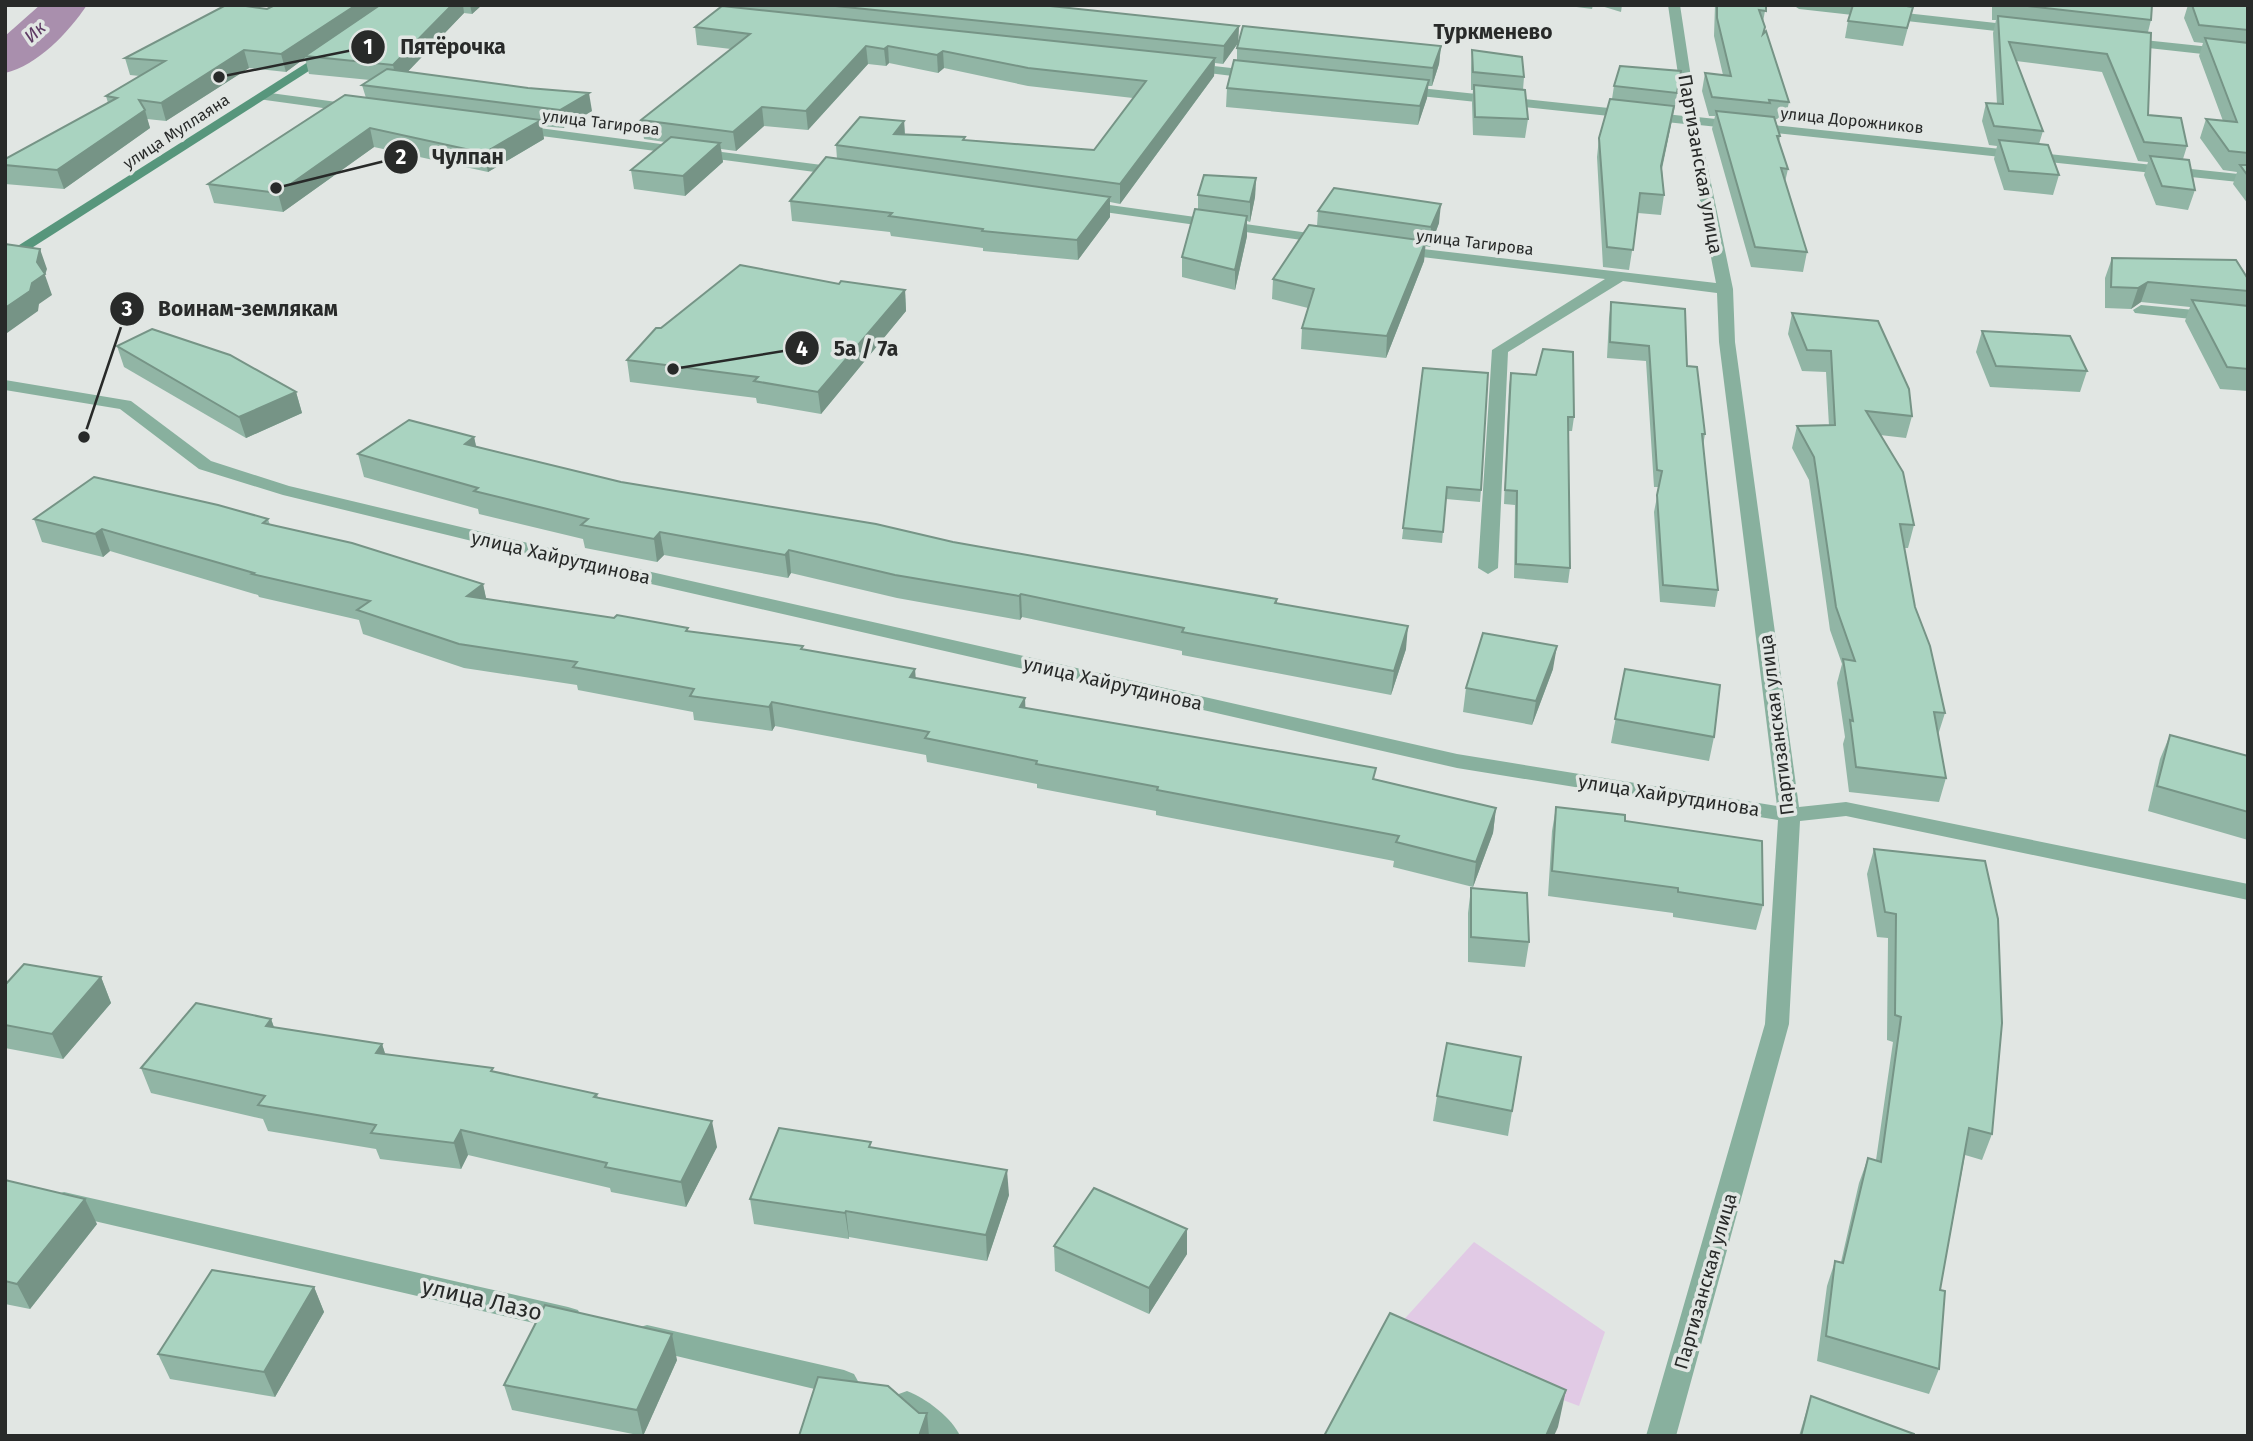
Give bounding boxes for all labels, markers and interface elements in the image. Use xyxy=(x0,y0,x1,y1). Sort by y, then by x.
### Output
water label: Ик xyxy=(20,16,51,47)
district label: Туркменево xyxy=(1434,19,1552,45)
callout: Пятёрочка xyxy=(351,26,520,68)
text: 1 xyxy=(363,34,373,60)
text: Пятёрочка xyxy=(400,34,506,60)
street label: Партизанская улица xyxy=(1673,72,1728,256)
street label: улица Муллаяна xyxy=(119,90,233,173)
street label: улица Дорожников xyxy=(1779,104,1924,137)
street label: улица Тагирова xyxy=(541,106,661,139)
callout: Чулпан xyxy=(384,136,518,178)
text: 2 xyxy=(396,144,407,170)
text: Чулпан xyxy=(432,144,504,170)
street label: улица Тагирова xyxy=(1415,226,1535,259)
callout: Воинам-землякам xyxy=(109,288,352,330)
text: 3 xyxy=(121,296,133,322)
text: Воинам-землякам xyxy=(158,296,338,322)
callout: 5а / 7а xyxy=(785,327,912,369)
text: 4 xyxy=(796,336,808,362)
text: 5а / 7а xyxy=(834,336,898,362)
street label: улица Хайрутдинова xyxy=(469,526,653,589)
street label: Партизанская улица xyxy=(1754,633,1799,817)
street label: улица Хайрутдинова xyxy=(1021,652,1205,715)
street label: улица Хайрутдинова xyxy=(1577,770,1761,821)
street label: Партизанская улица xyxy=(1669,1190,1742,1372)
street label: улица Лазо xyxy=(419,1272,545,1326)

